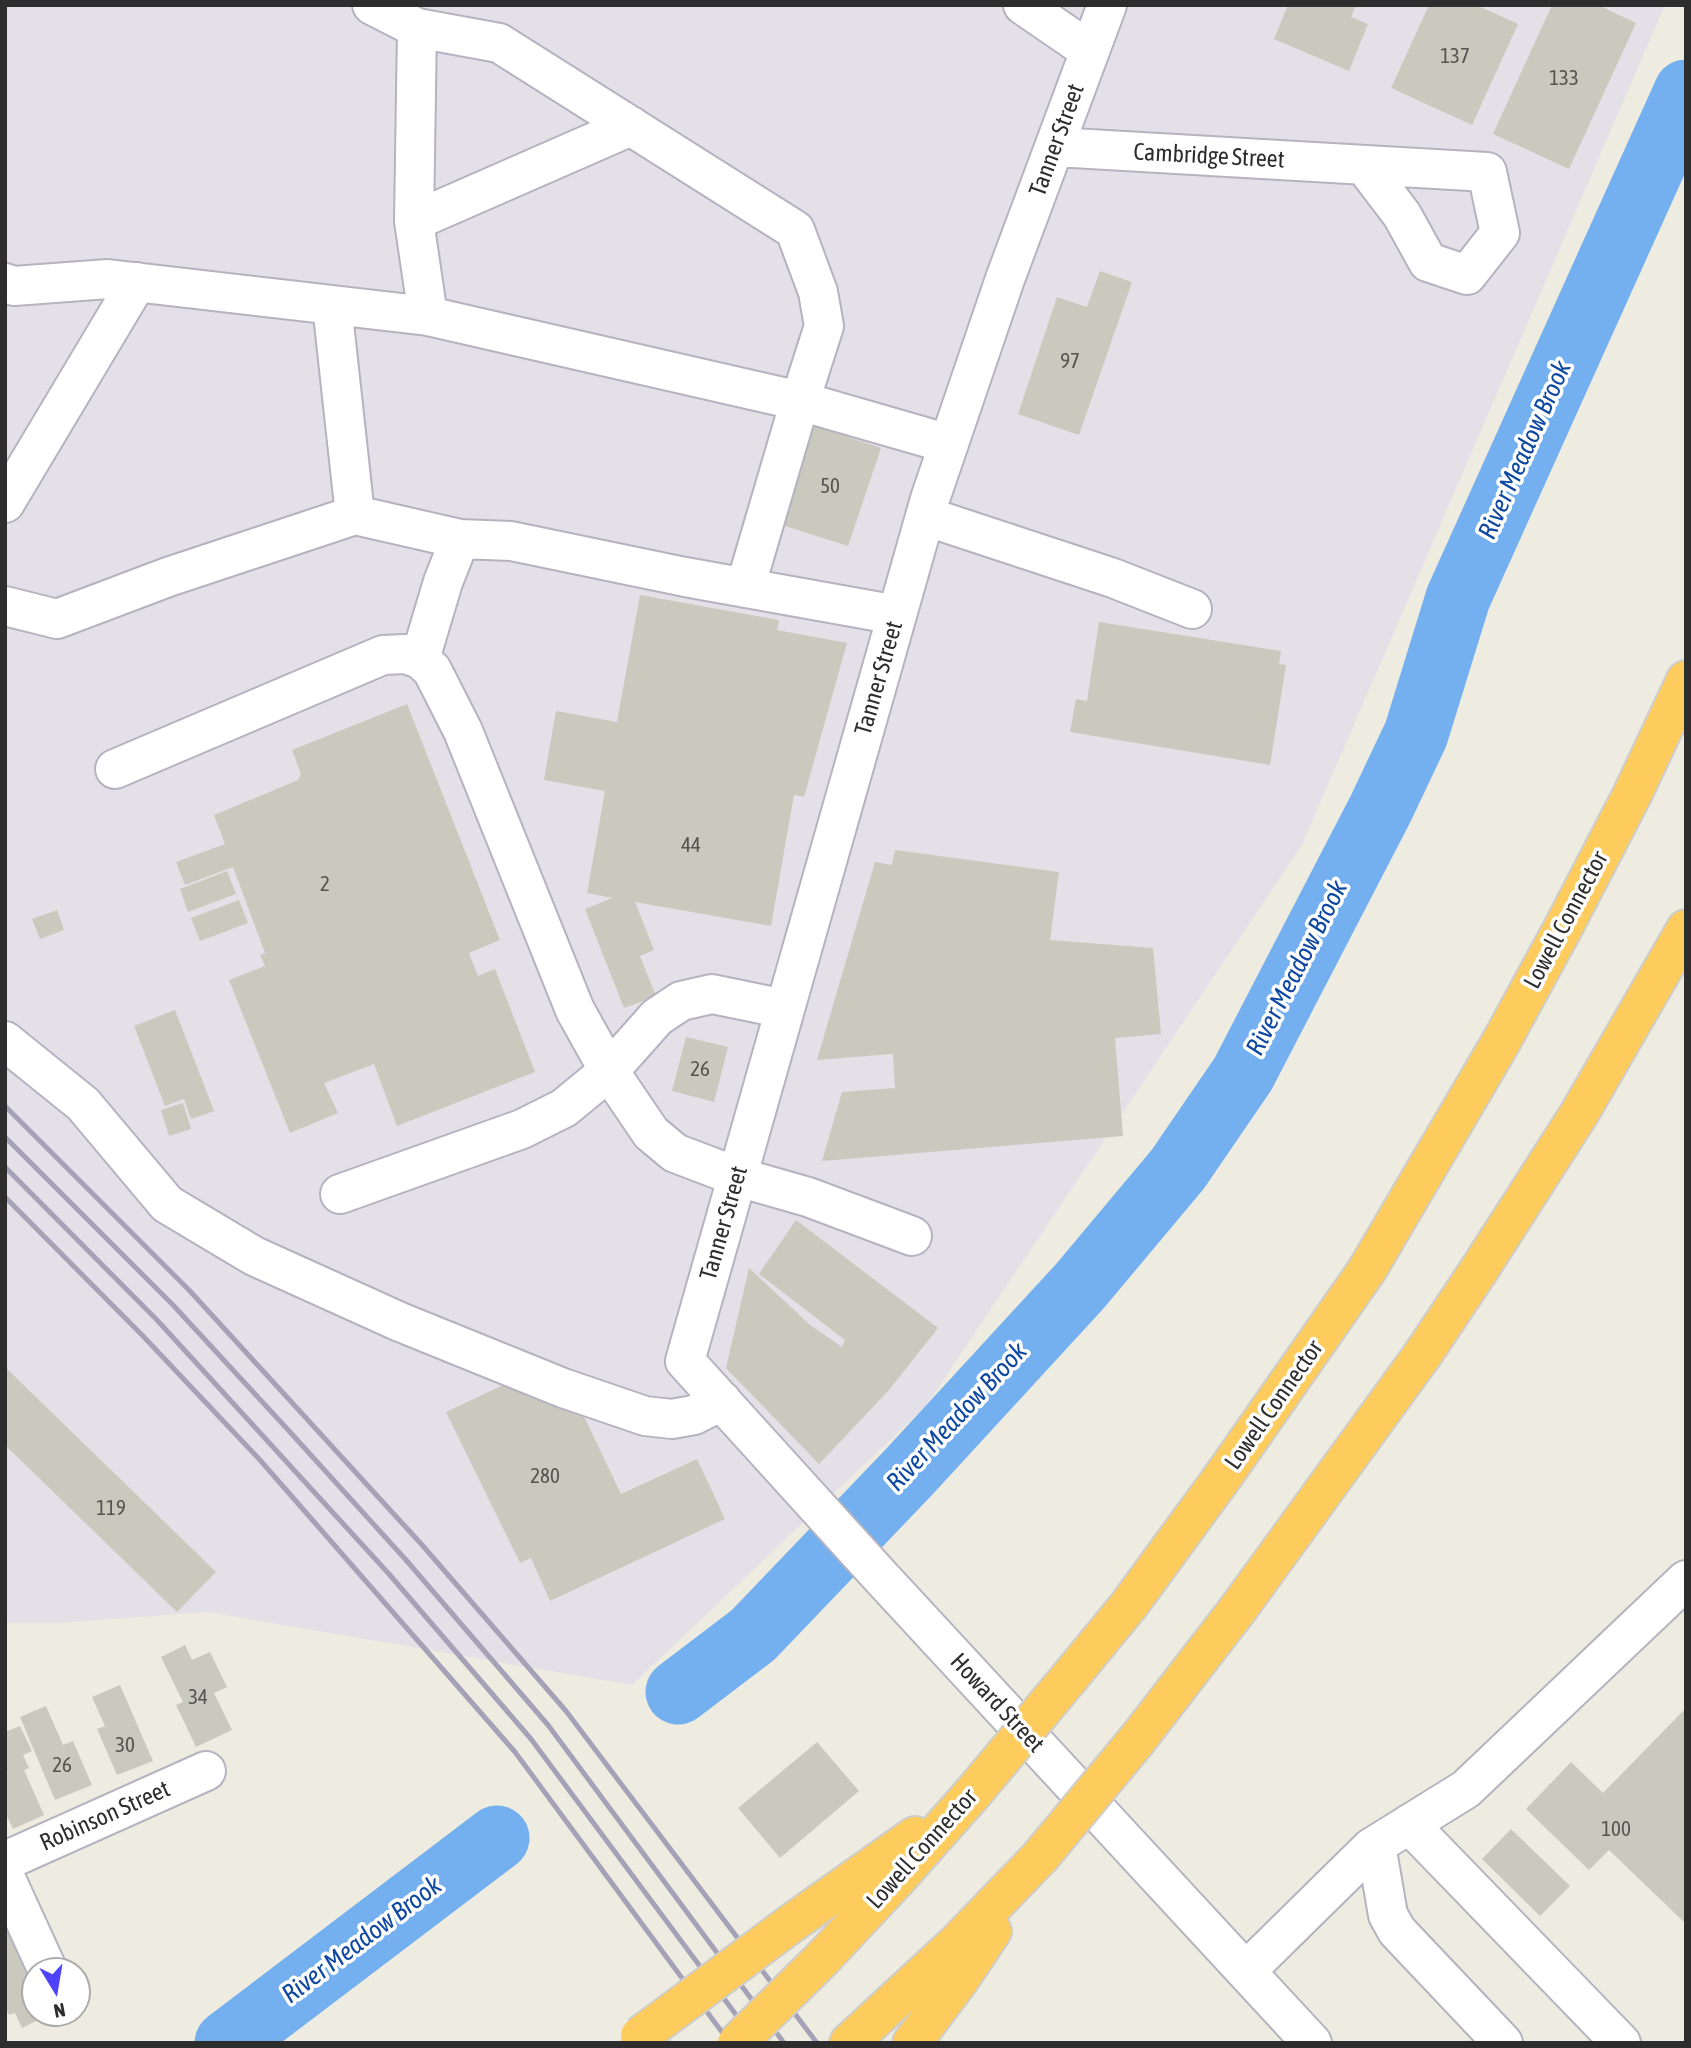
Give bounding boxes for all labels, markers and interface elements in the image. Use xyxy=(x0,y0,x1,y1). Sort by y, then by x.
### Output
house number: 137 xyxy=(1440,43,1470,69)
house number: 133 xyxy=(1549,65,1579,91)
street label: Tanner Street xyxy=(1023,80,1091,200)
street label: Cambridge Street xyxy=(1133,138,1285,174)
house number: 97 xyxy=(1060,348,1080,374)
water label: River Meadow Brook xyxy=(1472,356,1578,544)
house number: 50 xyxy=(820,473,840,499)
street label: Tanner Street xyxy=(849,618,909,738)
house number: 44 xyxy=(681,832,701,858)
street label: Lowell Connector xyxy=(1518,846,1614,994)
house number: 2 xyxy=(320,871,330,897)
water label: River Meadow Brook xyxy=(1240,876,1354,1060)
house number: 26 xyxy=(690,1056,710,1082)
street label: Tanner Street xyxy=(694,1163,754,1283)
street label: Lowell Connector xyxy=(1219,1335,1329,1475)
water label: River Meadow Brook xyxy=(880,1336,1034,1498)
house number: 280 xyxy=(530,1463,560,1489)
house number: 119 xyxy=(96,1495,126,1521)
street label: Howard Street xyxy=(944,1648,1050,1758)
house number: 34 xyxy=(188,1684,208,1710)
house number: 30 xyxy=(115,1732,135,1758)
house number: 26 xyxy=(52,1752,72,1778)
street label: Robinson Street xyxy=(36,1775,174,1857)
street label: Lowell Connector xyxy=(861,1783,983,1915)
house number: 100 xyxy=(1601,1816,1631,1842)
water label: River Meadow Brook xyxy=(276,1870,448,2010)
north arrow xyxy=(21,1957,91,2027)
text: N xyxy=(52,1999,67,2023)

